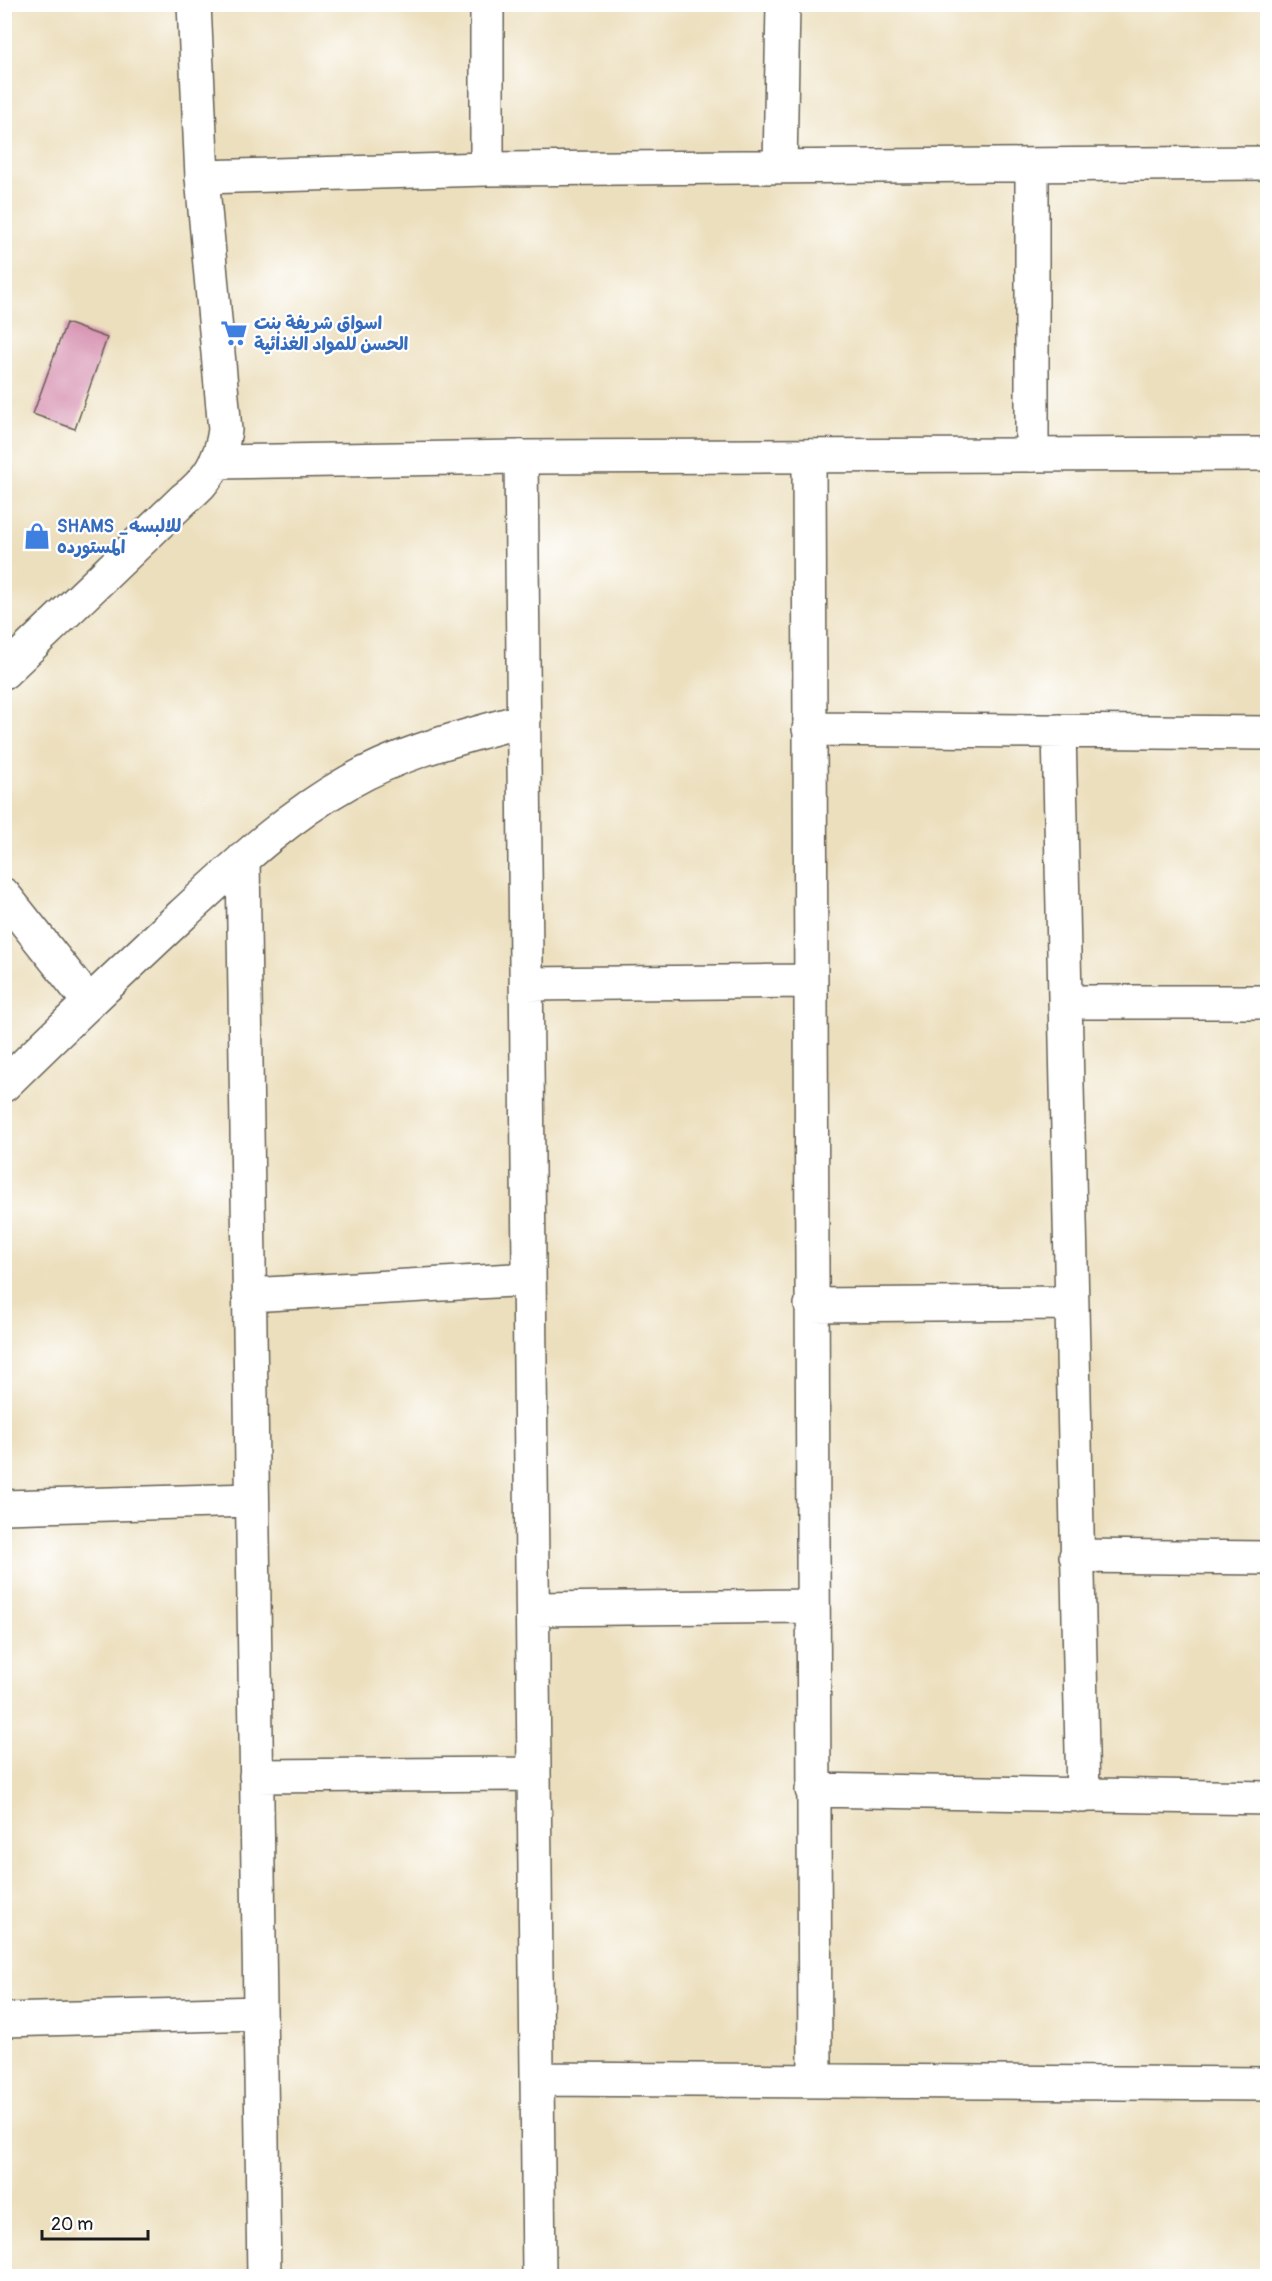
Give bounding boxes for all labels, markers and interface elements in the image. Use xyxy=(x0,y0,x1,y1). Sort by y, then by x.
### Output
place label: اسواق شريفة بنت الحسن للمواد الغذائية xyxy=(254,312,408,356)
supermarket icon: اسواق شريفة بنت الحسن للمواد الغذائية xyxy=(219,318,249,348)
place label: SHAMS _للالبسه المستورده xyxy=(57,515,181,559)
shop icon: SHAMS _للالبسه المستورده xyxy=(22,521,52,551)
scale bar xyxy=(42,2203,148,2241)
text: 20 m xyxy=(51,2213,93,2236)

